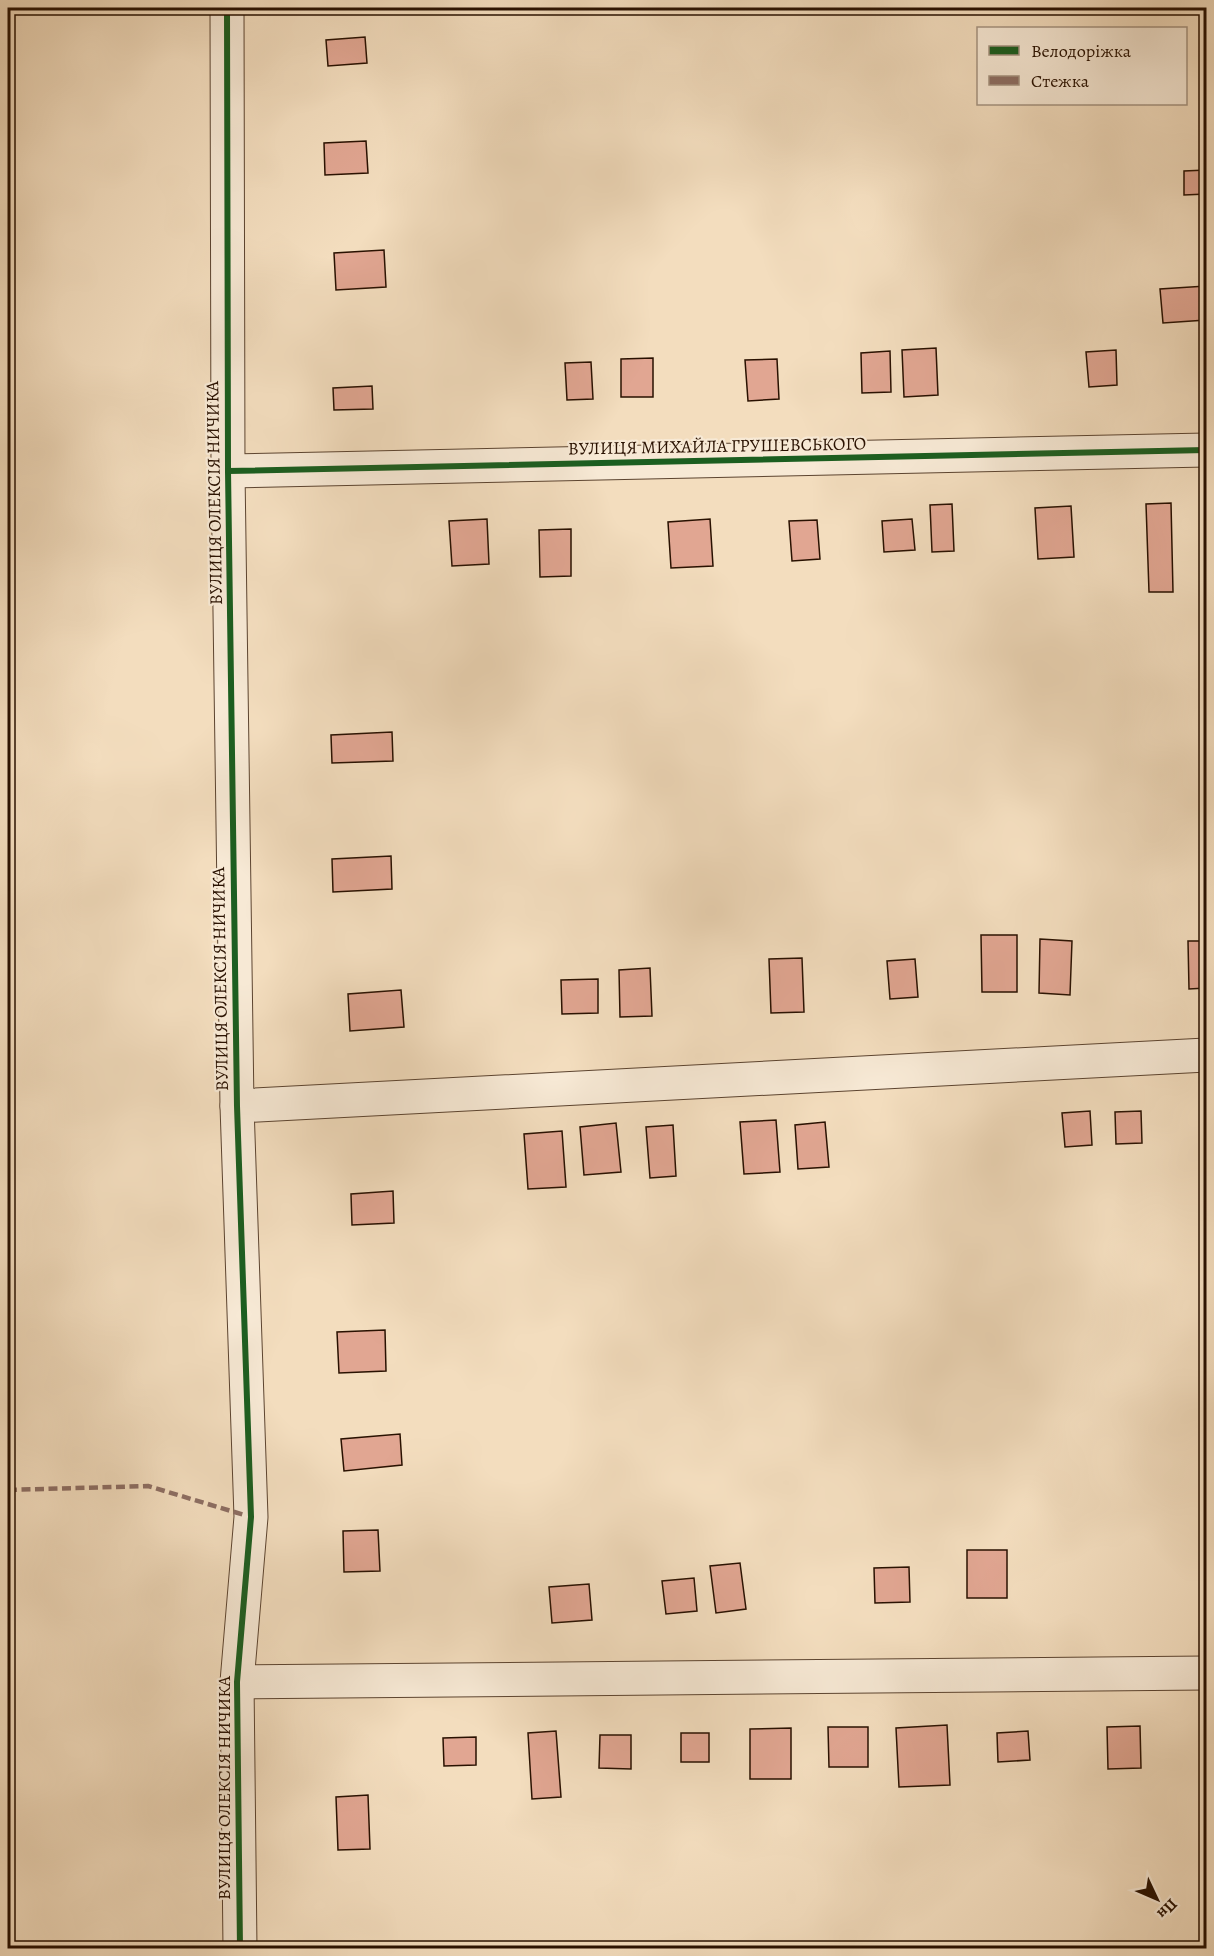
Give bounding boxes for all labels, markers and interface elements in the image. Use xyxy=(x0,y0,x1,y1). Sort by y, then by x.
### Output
legend xyxy=(977,27,1187,105)
text: Велодоріжка xyxy=(1031,39,1132,63)
text: Стежка xyxy=(1031,69,1090,93)
street label: ВУЛИЦЯ ОЛЕКСІЯ НИЧИКА xyxy=(200,380,228,605)
street label: ВУЛИЦЯ МИХАЙЛА ГРУШЕВСЬКОГО xyxy=(568,431,866,461)
street label: ВУЛИЦЯ ОЛЕКСІЯ НИЧИКА xyxy=(206,866,234,1091)
street label: ВУЛИЦЯ ОЛЕКСІЯ НИЧИКА xyxy=(212,1675,236,1900)
north arrow xyxy=(1127,1869,1187,1929)
text: Пн xyxy=(1152,1894,1182,1924)

